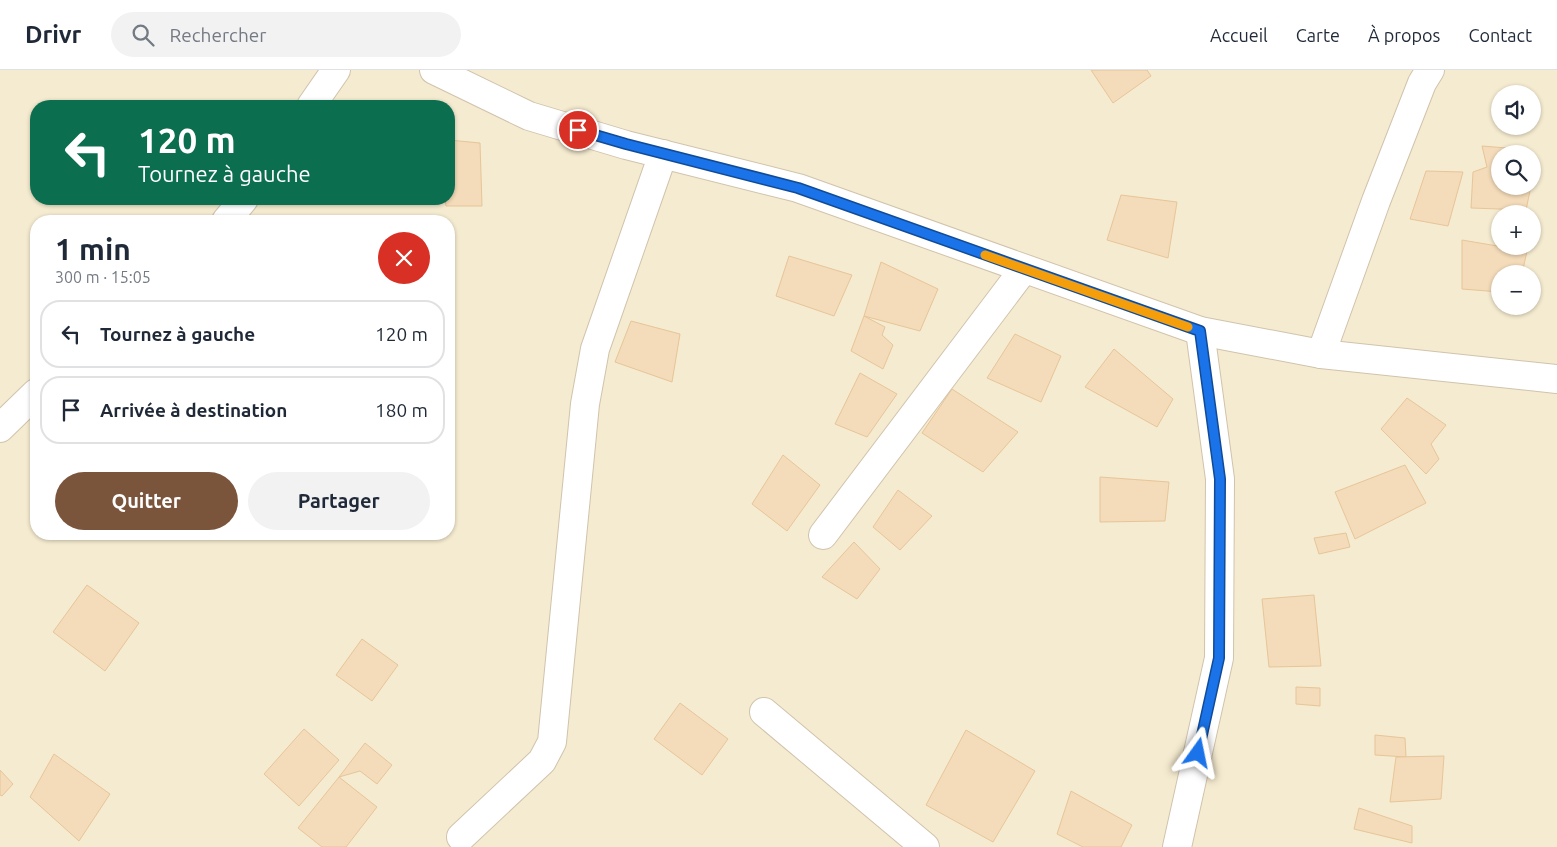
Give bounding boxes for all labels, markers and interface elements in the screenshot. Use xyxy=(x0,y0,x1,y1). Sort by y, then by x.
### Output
search box xyxy=(111,12,461,57)
text: Drivr xyxy=(25,21,81,48)
icon: search xyxy=(129,21,157,49)
text: Rechercher xyxy=(169,24,266,46)
text: Accueil xyxy=(1210,25,1268,45)
text: Carte xyxy=(1296,25,1340,45)
text: À propos xyxy=(1368,25,1440,45)
text: Contact xyxy=(1468,25,1532,45)
map controls xyxy=(1491,85,1541,315)
button: sound xyxy=(1491,85,1541,135)
pin xyxy=(557,109,599,151)
icon: arrive xyxy=(564,116,592,144)
icon: left xyxy=(55,120,120,185)
text: 120 m xyxy=(138,120,236,160)
button: search xyxy=(1491,145,1541,195)
text: Tournez à gauche xyxy=(138,161,311,186)
button: + xyxy=(1491,205,1541,255)
text: 1 min xyxy=(55,232,131,266)
button: close xyxy=(378,232,430,284)
button: − xyxy=(1491,265,1541,315)
text: 300 m · 15:05 xyxy=(55,268,151,286)
icon: left xyxy=(57,320,85,348)
text: Tournez à gauche xyxy=(100,323,255,345)
text: 120 m xyxy=(375,323,428,345)
icon: arrive xyxy=(57,396,85,424)
text: Arrivée à destination xyxy=(100,399,287,421)
text: 180 m xyxy=(375,399,428,421)
button: Quitter xyxy=(55,472,238,530)
button: Partager xyxy=(248,472,430,530)
position arrow xyxy=(1171,726,1223,778)

